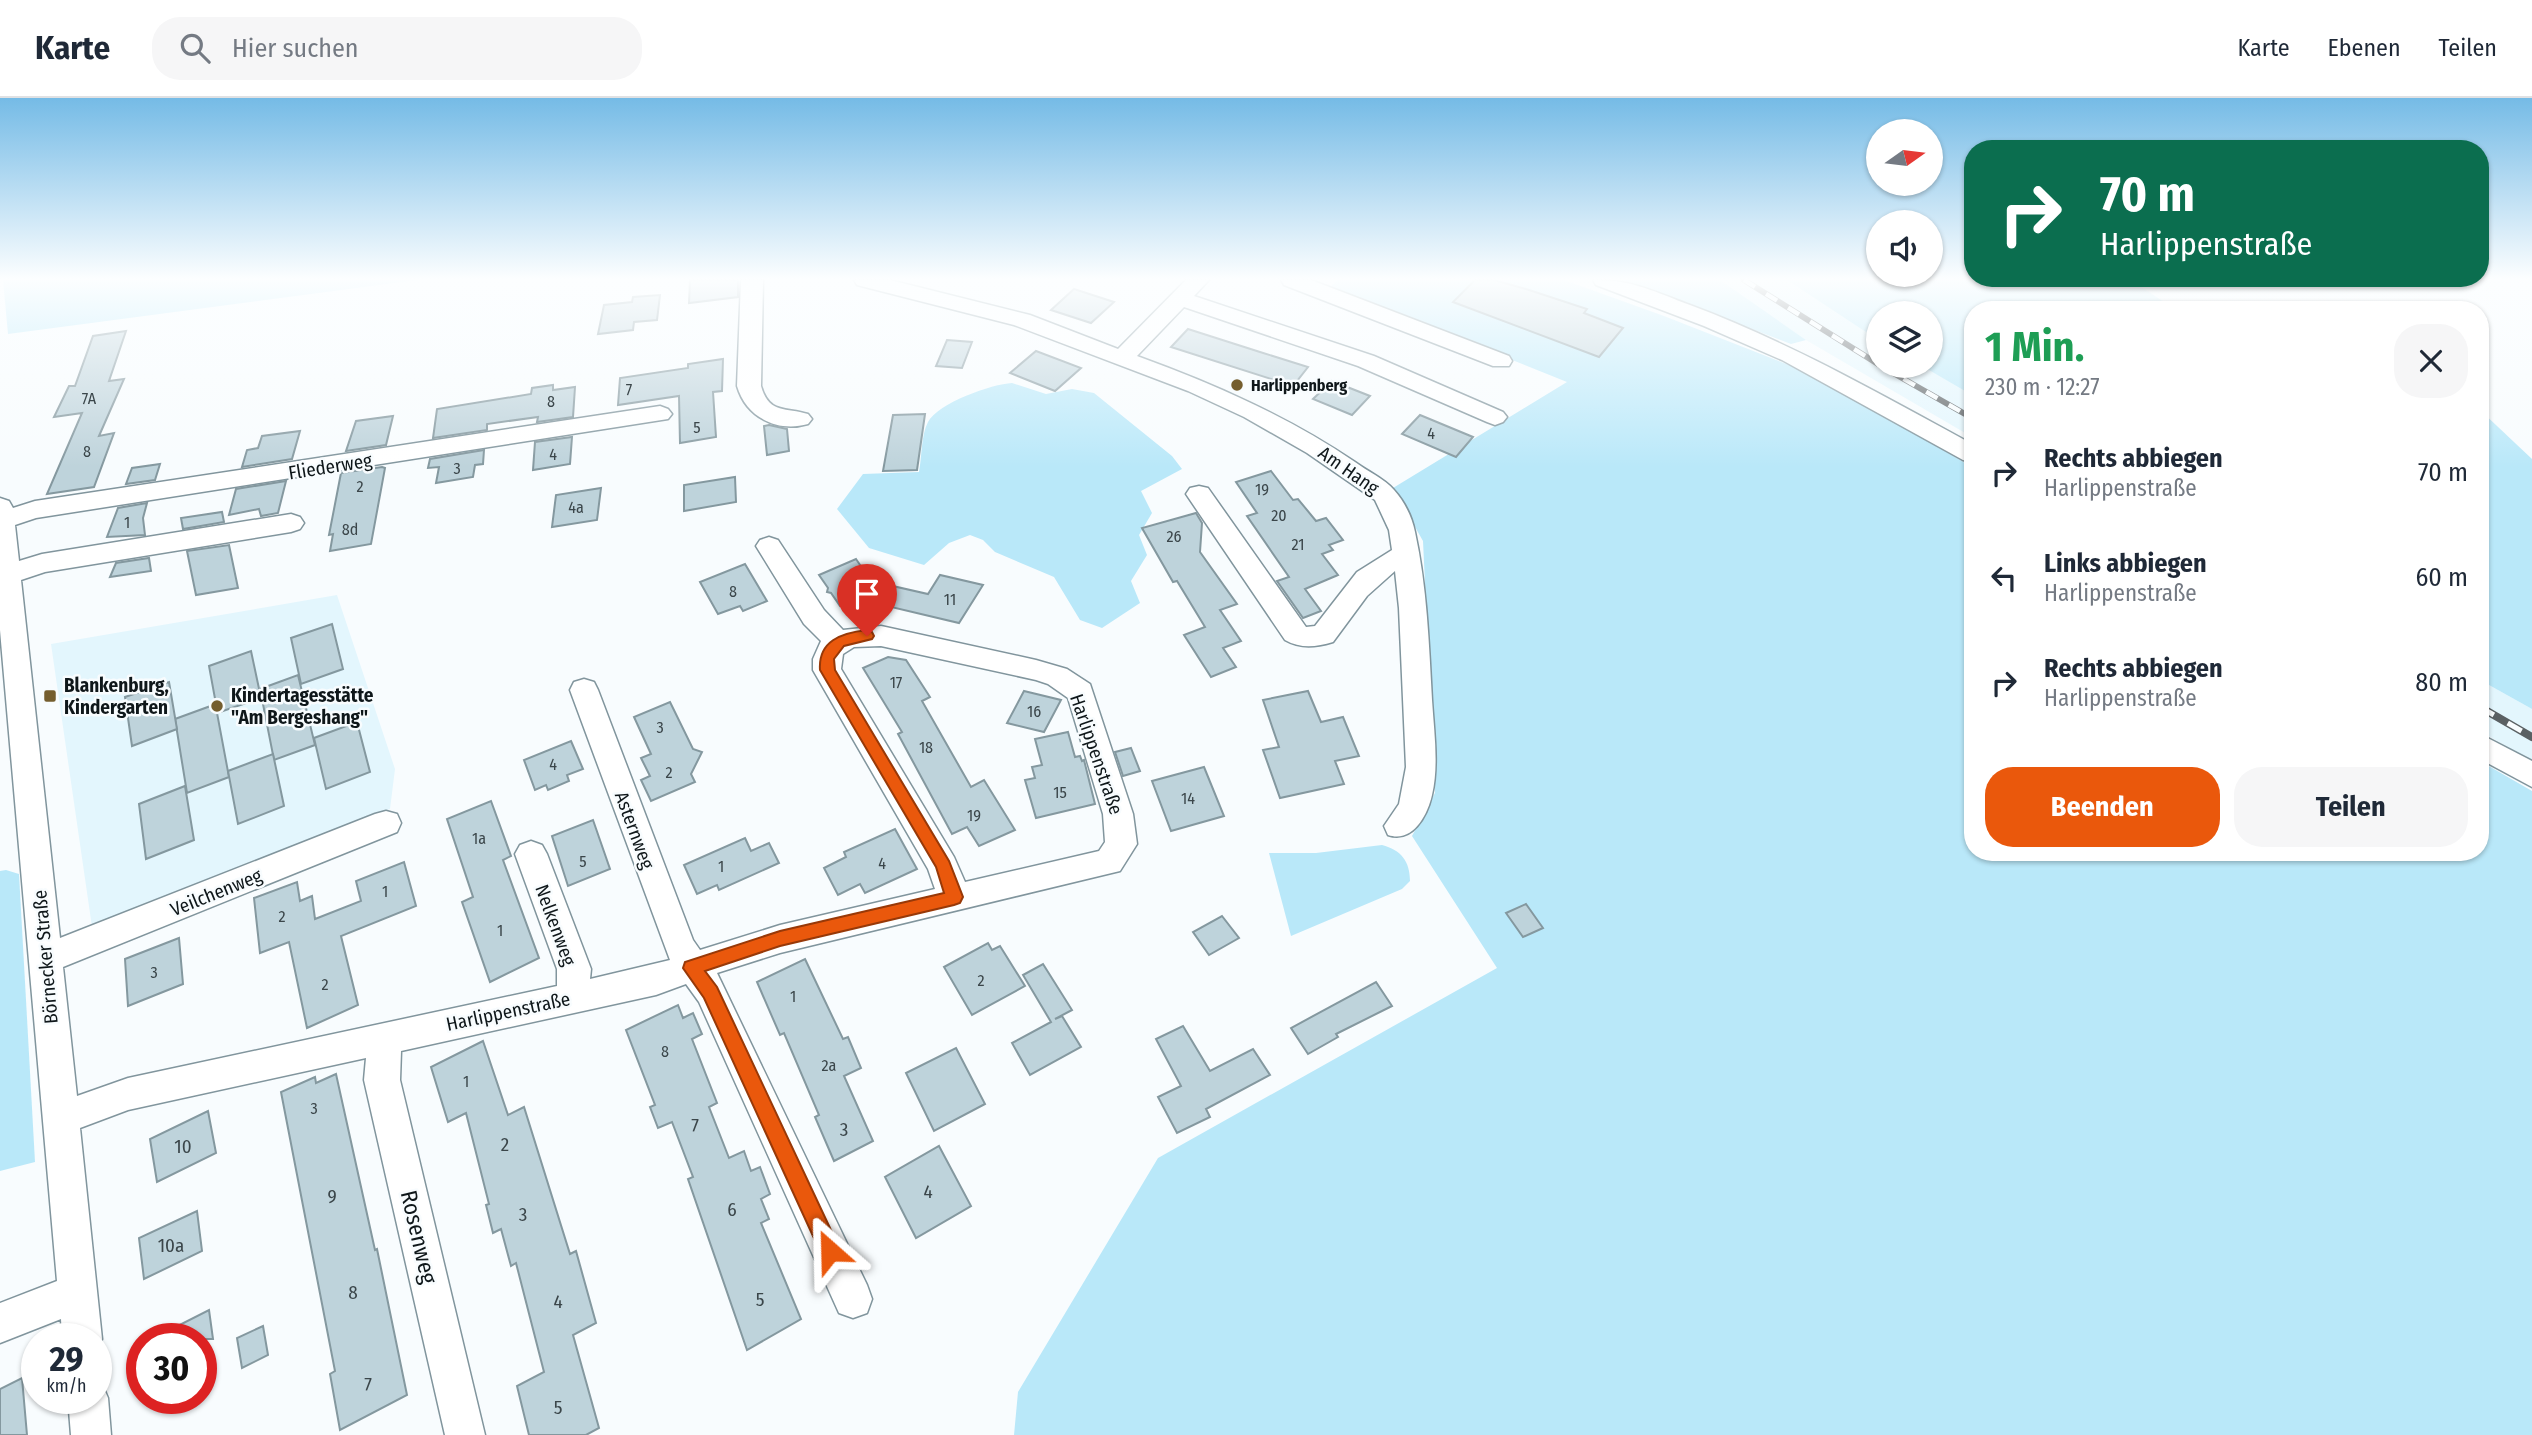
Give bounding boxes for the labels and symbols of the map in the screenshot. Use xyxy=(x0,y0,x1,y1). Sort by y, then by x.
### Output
north arrow xyxy=(1866,119,1942,196)
place label: Harlippenberg xyxy=(1251,376,1347,395)
marker: Harlippenberg xyxy=(1229,377,1245,393)
house number: 7 xyxy=(626,380,633,399)
house number: 7A xyxy=(82,389,97,408)
house number: 8 xyxy=(547,392,555,411)
house number: 5 xyxy=(693,418,701,437)
house number: 4 xyxy=(1427,424,1435,443)
street label: Am Hang xyxy=(1314,441,1384,500)
house number: 8 xyxy=(83,442,91,461)
house number: 4 xyxy=(549,445,557,464)
street label: Fliederweg xyxy=(287,449,374,484)
house number: 3 xyxy=(453,459,461,478)
house number: 2 xyxy=(356,477,364,496)
house number: 19 xyxy=(1255,480,1269,499)
house number: 4a xyxy=(568,498,584,517)
house number: 20 xyxy=(1271,506,1287,525)
house number: 1 xyxy=(124,513,130,532)
house number: 8d xyxy=(342,520,358,539)
house number: 26 xyxy=(1167,527,1182,546)
house number: 21 xyxy=(1292,535,1304,554)
pin xyxy=(837,564,897,636)
house number: 8 xyxy=(729,582,737,601)
house number: 11 xyxy=(944,590,956,609)
house number: 17 xyxy=(890,673,903,692)
place label: Blankenburg, Kindergarten xyxy=(64,674,169,719)
place label: Kindertagesstätte "Am Bergeshang" xyxy=(231,684,374,729)
marker: Blankenburg, Kindergarten xyxy=(42,688,58,704)
street label: Harlippenstraße xyxy=(1065,691,1128,818)
marker: Kindertagesstätte "Am Bergeshang" xyxy=(209,698,225,714)
house number: 16 xyxy=(1027,702,1041,721)
house number: 3 xyxy=(656,718,664,737)
house number: 18 xyxy=(919,738,933,757)
house number: 4 xyxy=(549,755,557,774)
house number: 2 xyxy=(665,763,673,782)
house number: 15 xyxy=(1053,783,1067,802)
street label: Asternweg xyxy=(610,788,659,872)
house number: 14 xyxy=(1181,789,1195,808)
house number: 19 xyxy=(967,806,981,825)
house number: 1a xyxy=(472,829,486,848)
house number: 5 xyxy=(579,852,587,871)
house number: 4 xyxy=(878,854,886,873)
house number: 1 xyxy=(718,857,724,876)
street label: Veilchenweg xyxy=(167,864,265,921)
street label: Nelkenweg xyxy=(530,881,581,969)
house number: 1 xyxy=(382,882,388,901)
street label: Börnecker Straße xyxy=(28,889,63,1025)
house number: 2 xyxy=(278,907,286,926)
house number: 1 xyxy=(497,921,503,940)
house number: 3 xyxy=(150,963,158,982)
house number: 2 xyxy=(977,971,985,990)
house number: 2 xyxy=(321,975,329,994)
street label: Harlippenstraße xyxy=(444,987,572,1036)
house number: 1 xyxy=(790,987,796,1006)
house number: 8 xyxy=(661,1042,669,1061)
house number: 2a xyxy=(822,1056,837,1075)
house number: 1 xyxy=(463,1072,469,1091)
house number: 3 xyxy=(310,1099,318,1118)
house number: 7 xyxy=(691,1114,699,1137)
house number: 3 xyxy=(840,1118,848,1141)
house number: 2 xyxy=(501,1133,509,1156)
house number: 10 xyxy=(174,1135,192,1158)
house number: 4 xyxy=(923,1180,933,1203)
house number: 9 xyxy=(327,1185,337,1208)
street label: Rosenweg xyxy=(395,1188,443,1287)
house number: 6 xyxy=(727,1198,737,1221)
house number: 3 xyxy=(519,1203,527,1226)
position arrow xyxy=(793,1214,867,1288)
house number: 10a xyxy=(158,1234,184,1257)
house number: 8 xyxy=(348,1281,358,1304)
house number: 5 xyxy=(756,1288,764,1311)
house number: 4 xyxy=(553,1290,563,1313)
speed limit sign: 30 xyxy=(126,1323,217,1414)
house number: 7 xyxy=(364,1373,372,1396)
house number: 5 xyxy=(554,1396,562,1419)

